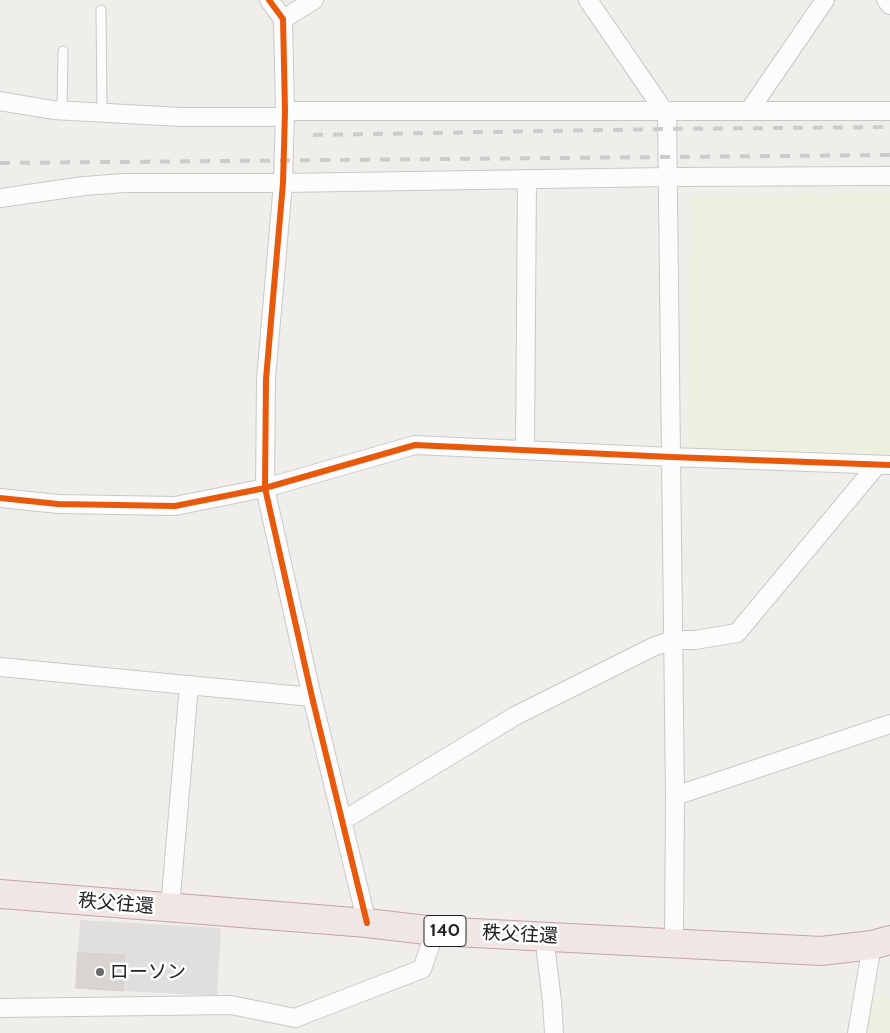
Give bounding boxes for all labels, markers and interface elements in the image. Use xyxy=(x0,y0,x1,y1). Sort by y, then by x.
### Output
street label: 秩父往還 xyxy=(77,889,155,919)
road number: 140 xyxy=(424,916,466,946)
street label: 秩父往還 xyxy=(481,922,559,948)
place label: ローソン xyxy=(110,961,186,983)
marker: ローソン xyxy=(94,966,106,978)

